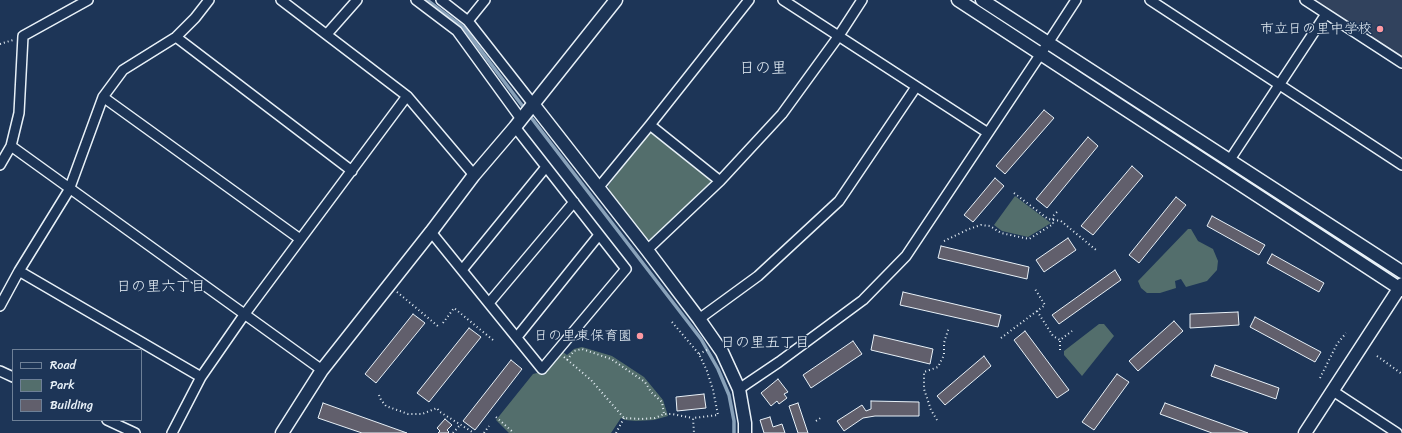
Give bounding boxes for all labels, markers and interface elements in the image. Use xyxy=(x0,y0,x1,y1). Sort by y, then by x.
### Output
place label: 市立日の里中学校 xyxy=(1260,21,1372,37)
marker: 市立日の里中学校 xyxy=(1375,24,1385,34)
district label: 日の里 xyxy=(739,59,787,79)
district label: 日の里六丁目 xyxy=(116,278,206,296)
place label: 日の里東保育園 xyxy=(534,328,632,344)
marker: 日の里東保育園 xyxy=(635,331,645,341)
district label: 日の里五丁目 xyxy=(720,334,810,352)
legend xyxy=(12,349,142,421)
text: Road xyxy=(50,354,76,376)
text: Park xyxy=(50,374,75,396)
text: Building xyxy=(50,394,93,416)

